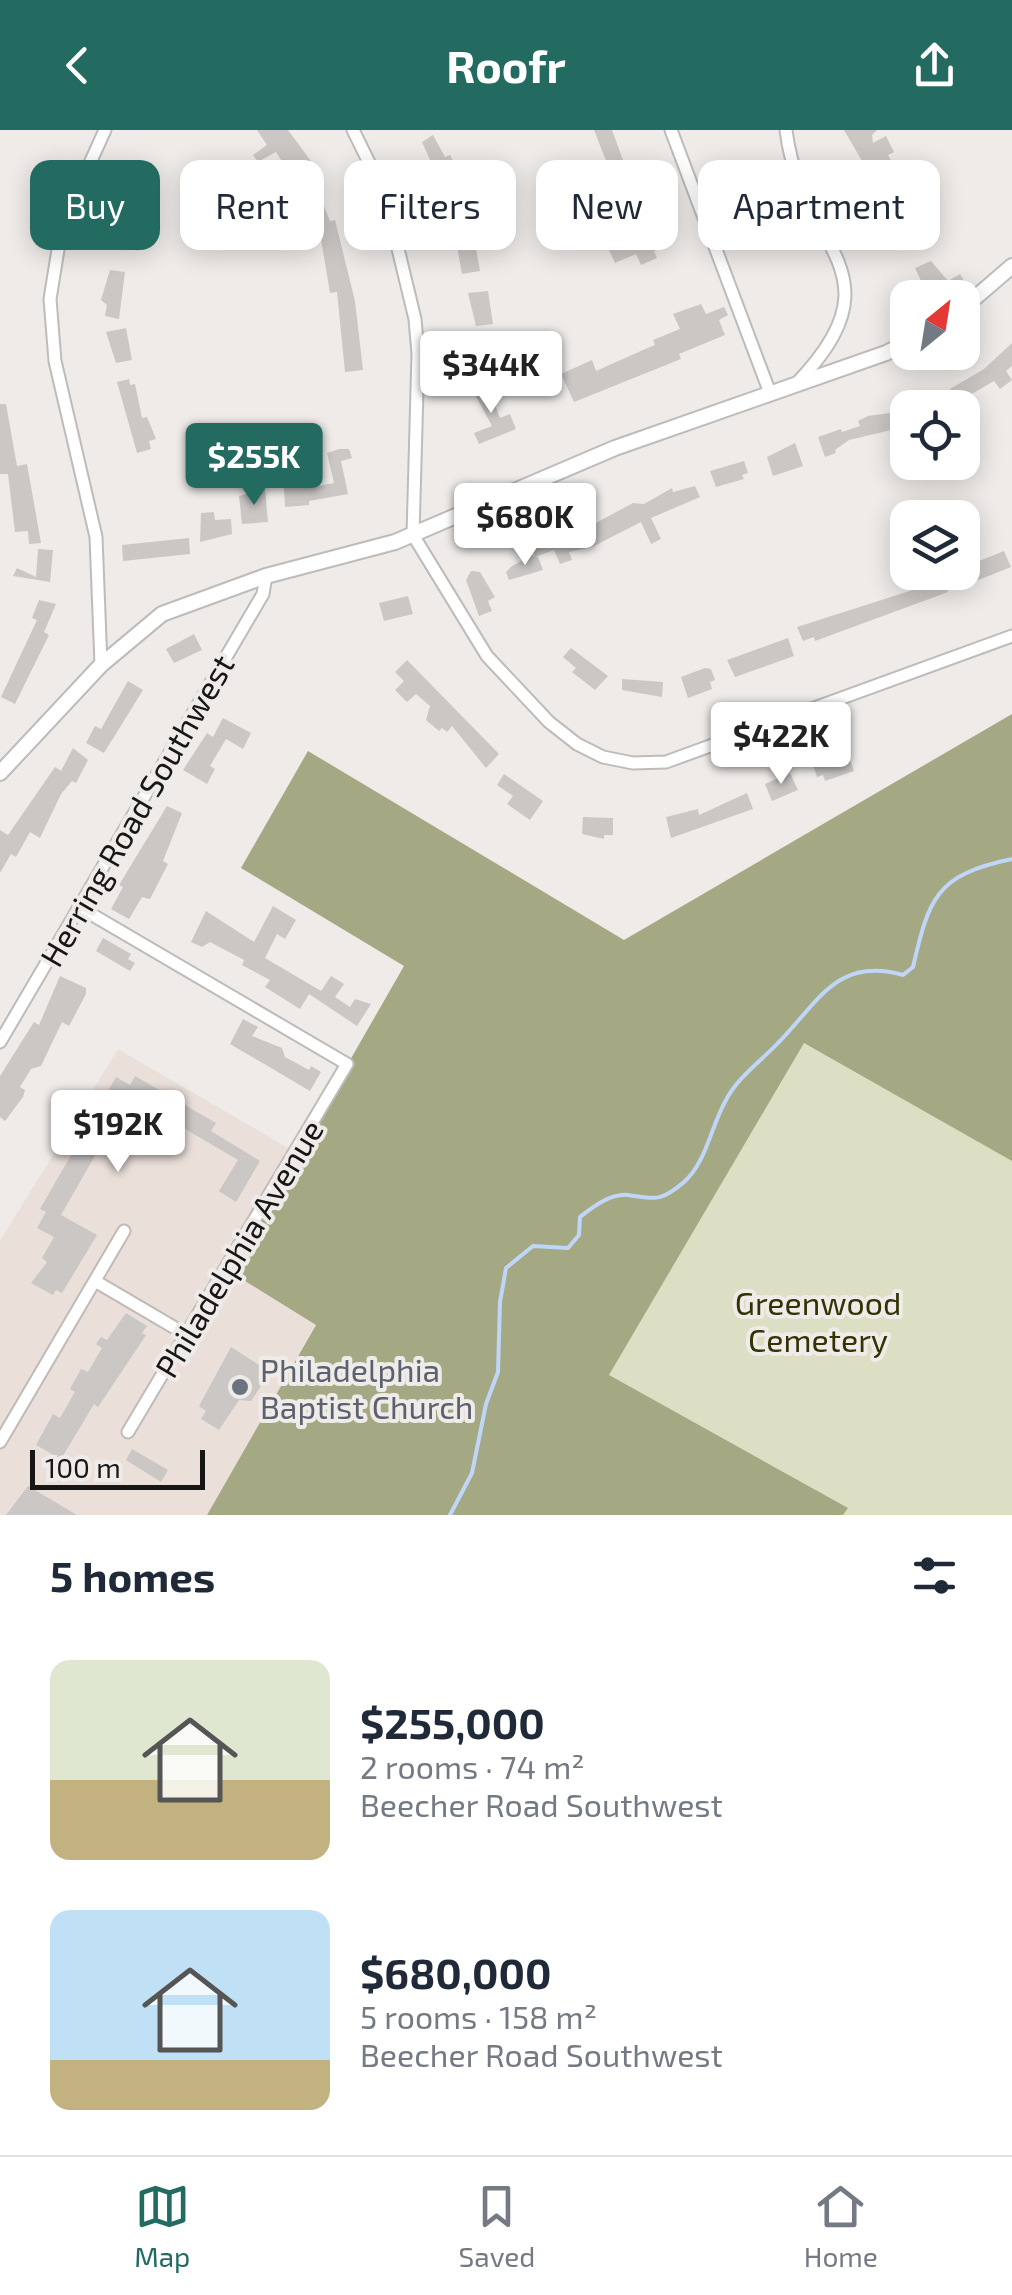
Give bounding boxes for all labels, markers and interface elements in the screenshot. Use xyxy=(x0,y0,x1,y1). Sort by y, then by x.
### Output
icon: back xyxy=(50,38,105,93)
text: Roofr xyxy=(446,38,566,92)
icon: share xyxy=(907,38,962,93)
chip: Buy xyxy=(30,160,160,250)
chip: Rent xyxy=(180,160,324,250)
chip: Filters xyxy=(344,160,516,250)
chip: New xyxy=(536,160,678,250)
chip: Apartment xyxy=(698,160,940,250)
north arrow xyxy=(890,280,980,370)
map controls xyxy=(890,280,980,590)
pin: $344K xyxy=(421,331,561,416)
text: $344K xyxy=(442,344,540,382)
button: locate xyxy=(890,390,980,480)
pin: $255K xyxy=(184,423,324,508)
text: $255K xyxy=(208,436,300,474)
pin: $680K xyxy=(455,483,595,568)
text: $680K xyxy=(476,496,574,534)
button: layers xyxy=(890,500,980,590)
street label: Herring Road Southwest xyxy=(31,647,241,973)
pin: $422K xyxy=(711,702,851,787)
text: $422K xyxy=(733,715,829,753)
pin: $192K xyxy=(48,1090,188,1175)
text: $192K xyxy=(73,1103,163,1141)
street label: Philadelphia Avenue xyxy=(146,1112,330,1384)
park label: Greenwood Cemetery xyxy=(735,1283,901,1358)
place label: Philadelphia Baptist Church xyxy=(260,1350,473,1425)
marker: Philadelphia Baptist Church xyxy=(229,1376,251,1398)
scale bar xyxy=(30,1445,205,1490)
text: 100 m xyxy=(45,1450,121,1484)
icon: filters xyxy=(907,1548,962,1603)
text: 5 homes xyxy=(50,1550,215,1600)
text: $255,000 xyxy=(360,1697,545,1747)
icon: home xyxy=(130,1700,250,1820)
text: 2 rooms · 74 m² xyxy=(360,1747,584,1785)
text: Beecher Road Southwest xyxy=(360,1785,723,1823)
text: $680,000 xyxy=(360,1947,551,1997)
icon: home xyxy=(130,1950,250,2070)
text: 5 rooms · 158 m² xyxy=(360,1997,597,2035)
text: Beecher Road Southwest xyxy=(360,2035,723,2073)
tab: Map xyxy=(134,2179,190,2273)
tab: Saved xyxy=(459,2179,535,2273)
tab: Home xyxy=(804,2179,878,2273)

